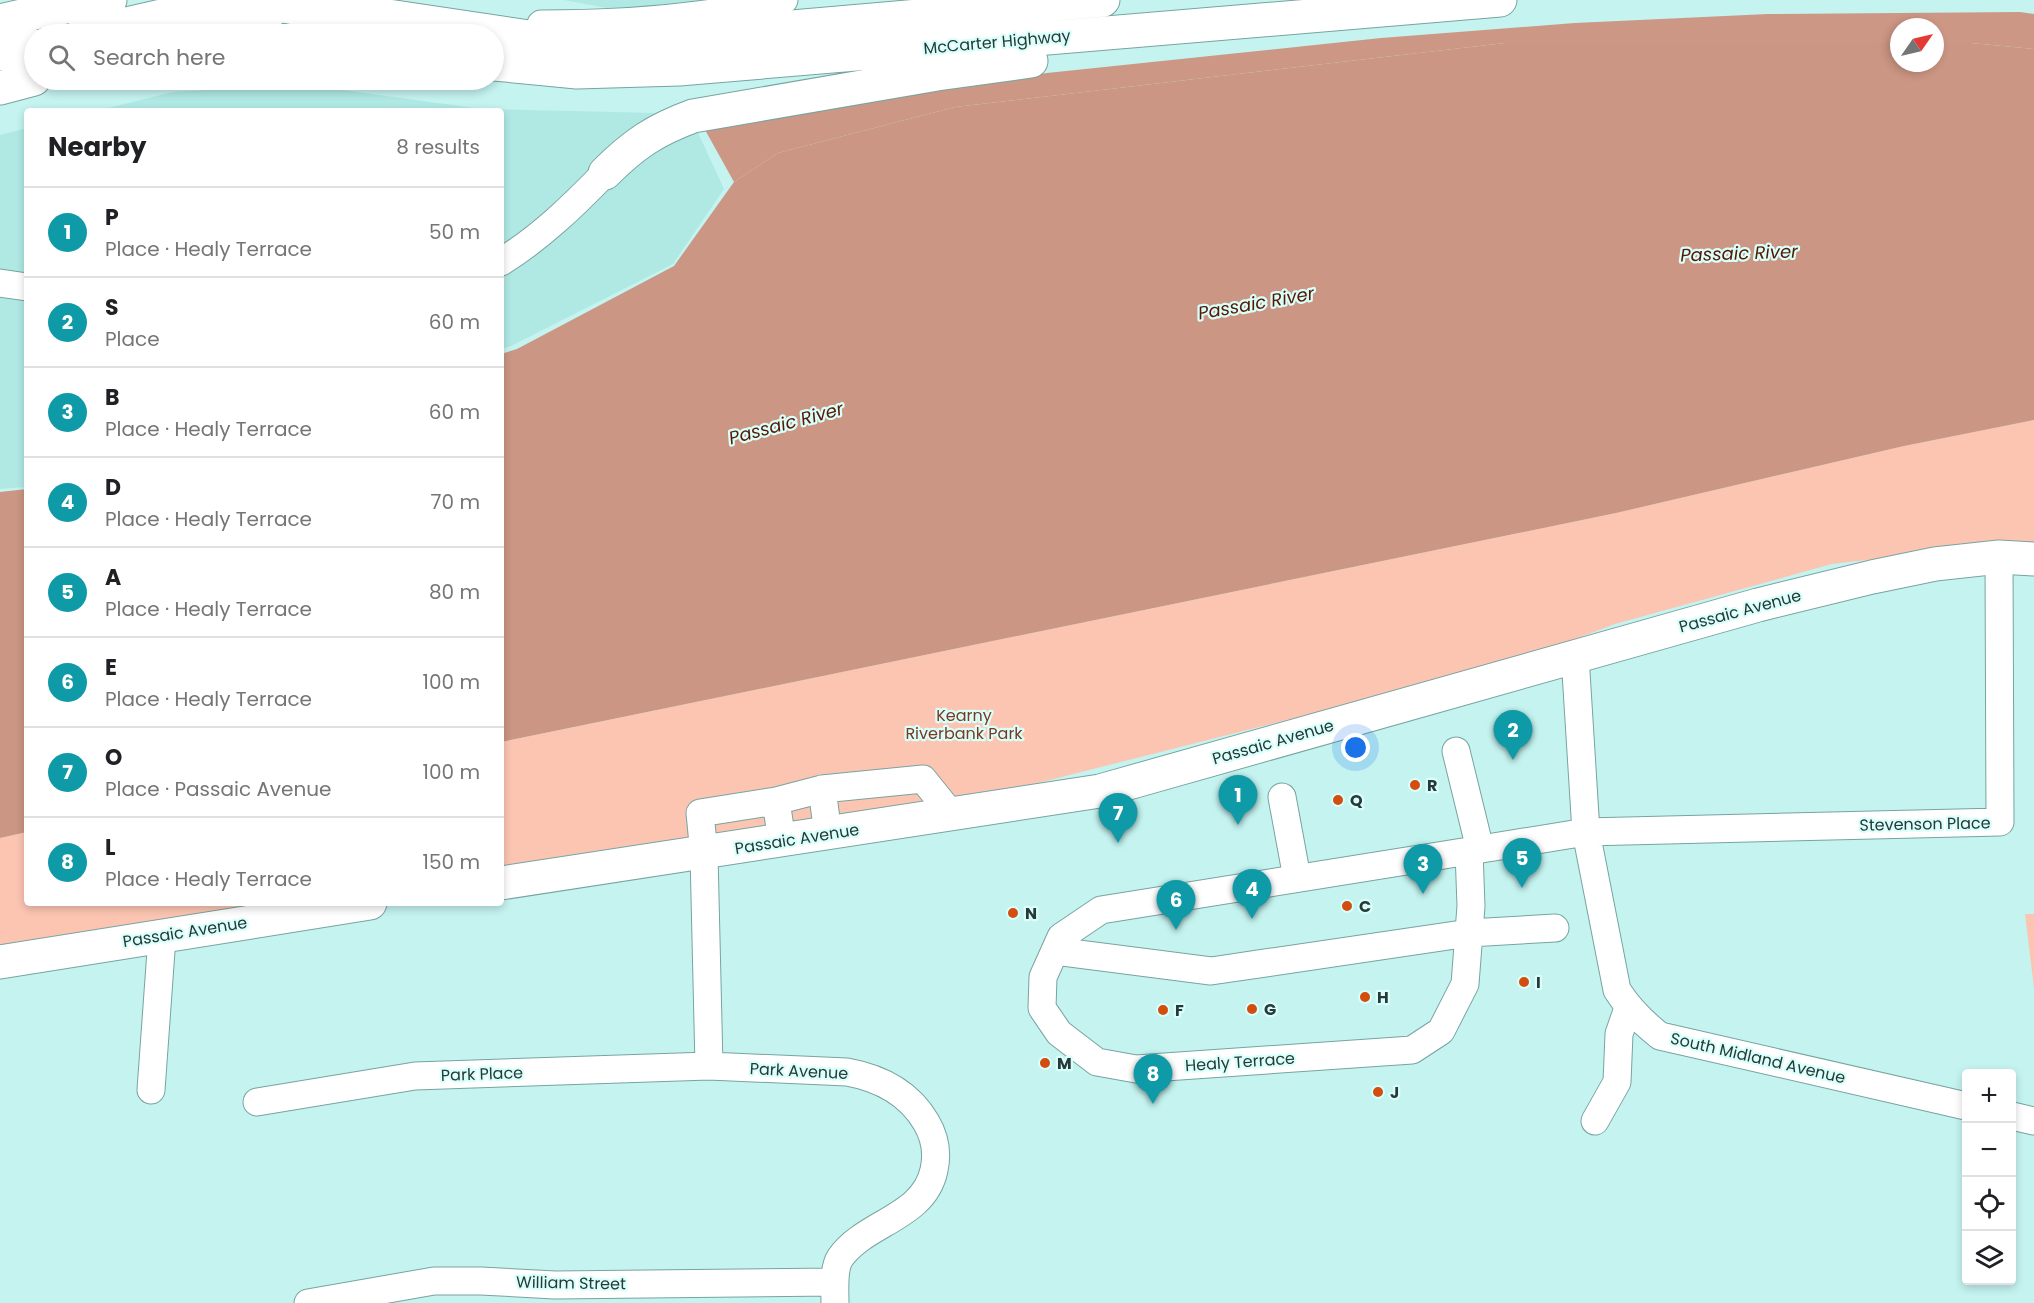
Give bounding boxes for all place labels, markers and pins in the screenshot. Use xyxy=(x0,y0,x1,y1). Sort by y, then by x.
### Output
pin: 2 xyxy=(1494,710,1532,760)
place label: R xyxy=(1427,774,1437,797)
pin: 1 xyxy=(1218,776,1258,825)
marker: R xyxy=(1408,778,1422,792)
place label: Q xyxy=(1350,789,1363,812)
marker: Q xyxy=(1331,793,1345,807)
pin: 7 xyxy=(1098,794,1138,843)
pin: 5 xyxy=(1502,838,1541,888)
pin: 3 xyxy=(1404,844,1442,894)
pin: 4 xyxy=(1232,870,1272,919)
pin: 6 xyxy=(1156,880,1196,930)
place label: C xyxy=(1359,895,1371,918)
marker: C xyxy=(1340,899,1354,913)
place label: N xyxy=(1025,902,1037,925)
marker: N xyxy=(1006,906,1020,920)
place label: I xyxy=(1536,971,1541,994)
marker: I xyxy=(1517,975,1531,989)
place label: H xyxy=(1377,986,1389,1009)
marker: H xyxy=(1358,990,1372,1004)
place label: G xyxy=(1264,998,1276,1021)
place label: F xyxy=(1175,999,1184,1022)
marker: G xyxy=(1245,1002,1259,1016)
marker: F xyxy=(1156,1003,1170,1017)
place label: M xyxy=(1057,1052,1072,1075)
pin: 8 xyxy=(1134,1054,1172,1104)
marker: M xyxy=(1038,1056,1052,1070)
place label: J xyxy=(1390,1081,1399,1104)
marker: J xyxy=(1371,1085,1385,1099)

